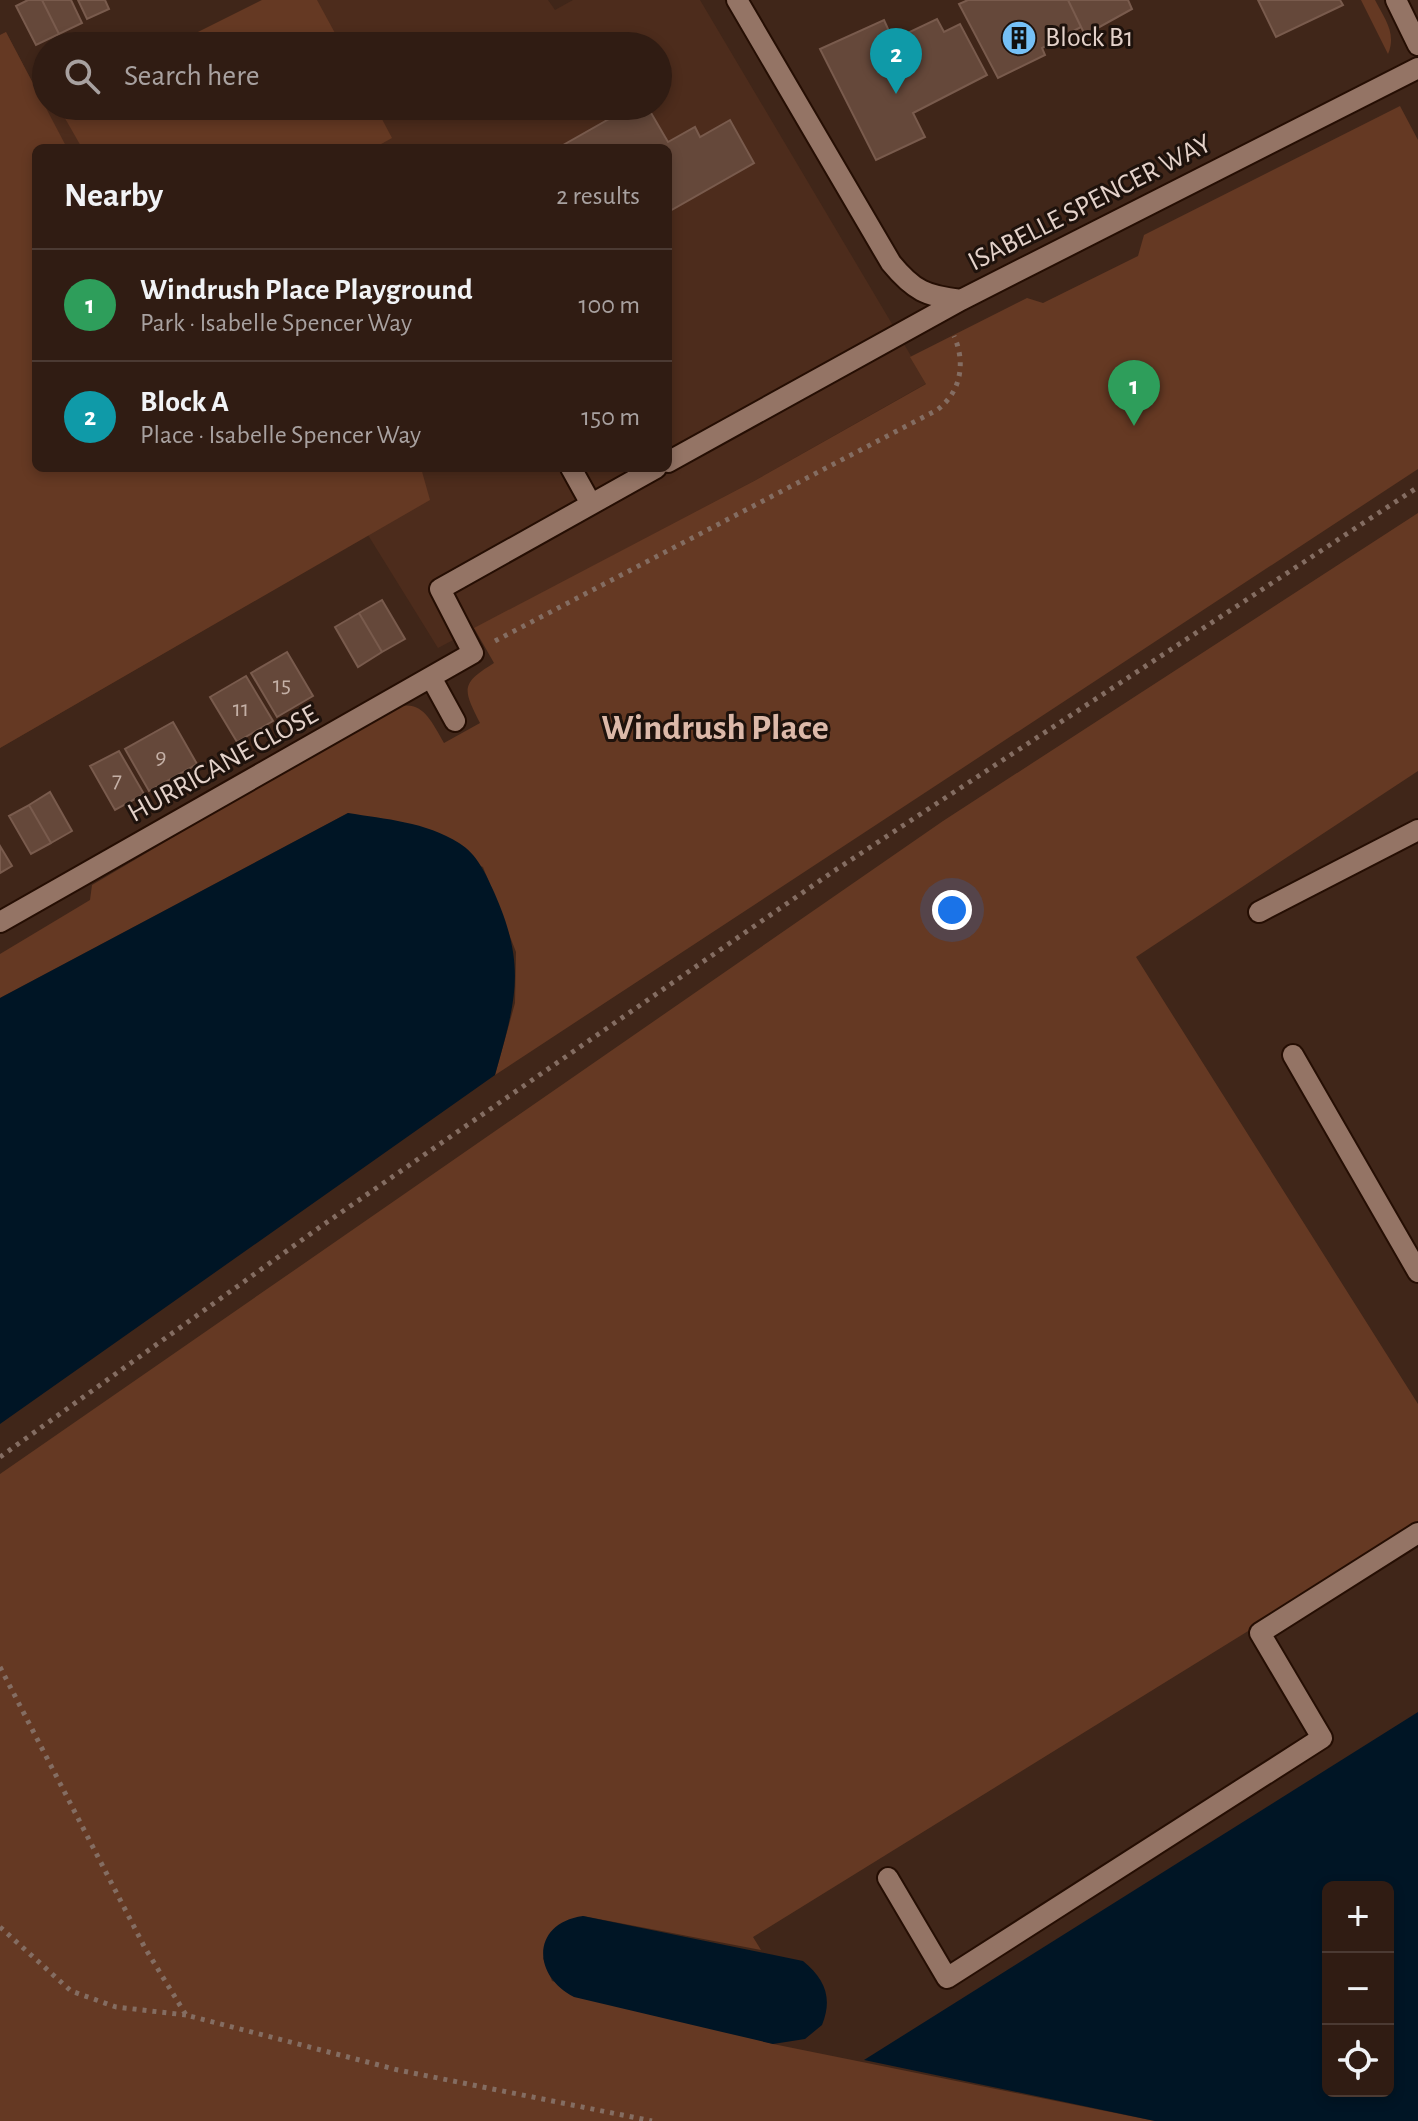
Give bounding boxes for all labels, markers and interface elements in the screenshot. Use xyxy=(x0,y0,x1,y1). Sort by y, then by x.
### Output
building icon: Block B1 xyxy=(1000,19,1038,57)
place label: Block B1 xyxy=(1045,24,1134,52)
pin: 2 xyxy=(870,28,922,94)
search box xyxy=(32,32,672,120)
icon: search xyxy=(60,54,104,98)
text: Search here xyxy=(124,61,260,91)
street label: ISABELLE SPENCER WAY xyxy=(964,129,1216,277)
text: Nearby xyxy=(64,179,163,213)
text: 2 results xyxy=(556,183,640,209)
text: Windrush Place Playground xyxy=(140,275,473,305)
text: 1 xyxy=(85,292,95,318)
text: 100 m xyxy=(579,292,640,318)
text: Park · Isabelle Spencer Way xyxy=(140,310,412,336)
pin: 1 xyxy=(1108,360,1160,426)
text: Block A xyxy=(140,387,229,417)
text: 2 xyxy=(84,404,96,430)
text: 150 m xyxy=(581,404,640,430)
text: Place · Isabelle Spencer Way xyxy=(140,422,421,448)
house number: 15 xyxy=(273,673,291,697)
house number: 11 xyxy=(233,697,249,721)
street label: HURRICANE CLOSE xyxy=(123,700,323,828)
district label: Windrush Place xyxy=(601,710,829,746)
house number: 9 xyxy=(155,745,167,769)
house number: 7 xyxy=(112,768,122,792)
your location xyxy=(932,890,972,930)
map controls xyxy=(1322,1881,1394,2097)
button: + xyxy=(1322,1881,1394,1953)
button: − xyxy=(1322,1953,1394,2025)
button: locate xyxy=(1322,2025,1394,2097)

